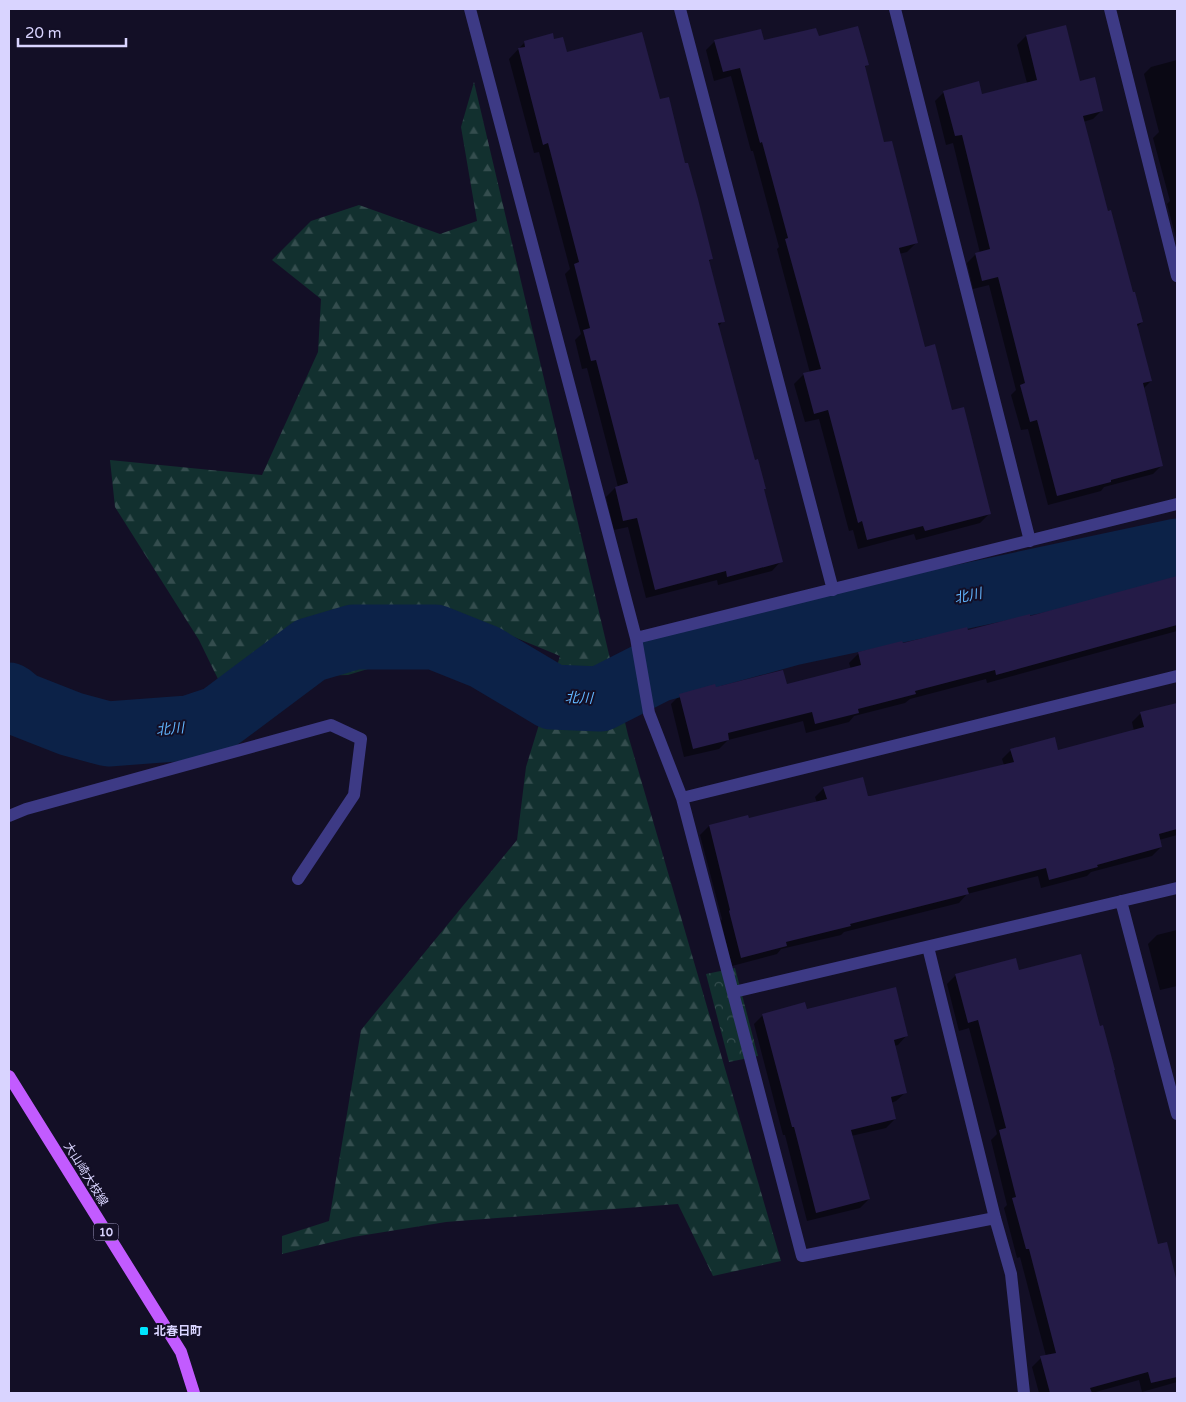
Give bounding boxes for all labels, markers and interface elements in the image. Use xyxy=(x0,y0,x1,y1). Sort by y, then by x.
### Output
scale bar xyxy=(18,15,125,47)
text: 20 m xyxy=(25,24,62,42)
water label: 北川 xyxy=(953,584,985,607)
water label: 北川 xyxy=(565,689,595,707)
water label: 北川 xyxy=(155,719,187,739)
street label: 大山崎大枝線 xyxy=(61,1140,111,1208)
road number: 10 xyxy=(94,1224,118,1240)
place label: 北春日町 xyxy=(154,1324,202,1338)
marker: 北春日町 xyxy=(138,1325,150,1337)

